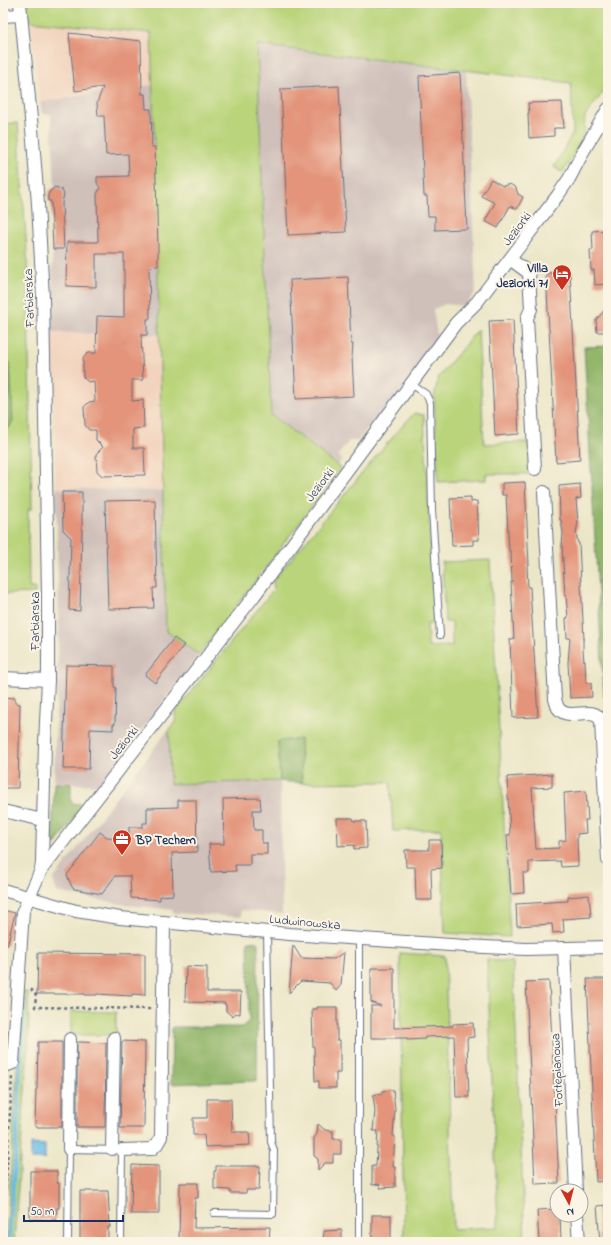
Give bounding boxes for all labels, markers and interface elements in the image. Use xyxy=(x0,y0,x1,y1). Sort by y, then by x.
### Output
street label: Jeziorki xyxy=(498,208,536,250)
place label: Villa Jeziorki 71 xyxy=(496,259,549,293)
hotel icon: Villa Jeziorki 71 xyxy=(551,263,573,291)
street label: Farbiarska xyxy=(19,268,40,329)
street label: Jeziorki xyxy=(301,464,339,506)
street label: Farbiarska xyxy=(26,591,45,652)
street label: Jeziorki xyxy=(105,722,144,764)
office icon: BP Techem xyxy=(111,828,133,856)
place label: BP Techem xyxy=(135,831,196,850)
street label: Ludwinowska xyxy=(268,910,341,935)
street label: Fortepianowa xyxy=(546,1033,569,1108)
north arrow xyxy=(549,1183,589,1223)
scale bar xyxy=(24,1197,123,1223)
text: 50 m xyxy=(30,1203,54,1221)
text: N xyxy=(565,1204,575,1220)

